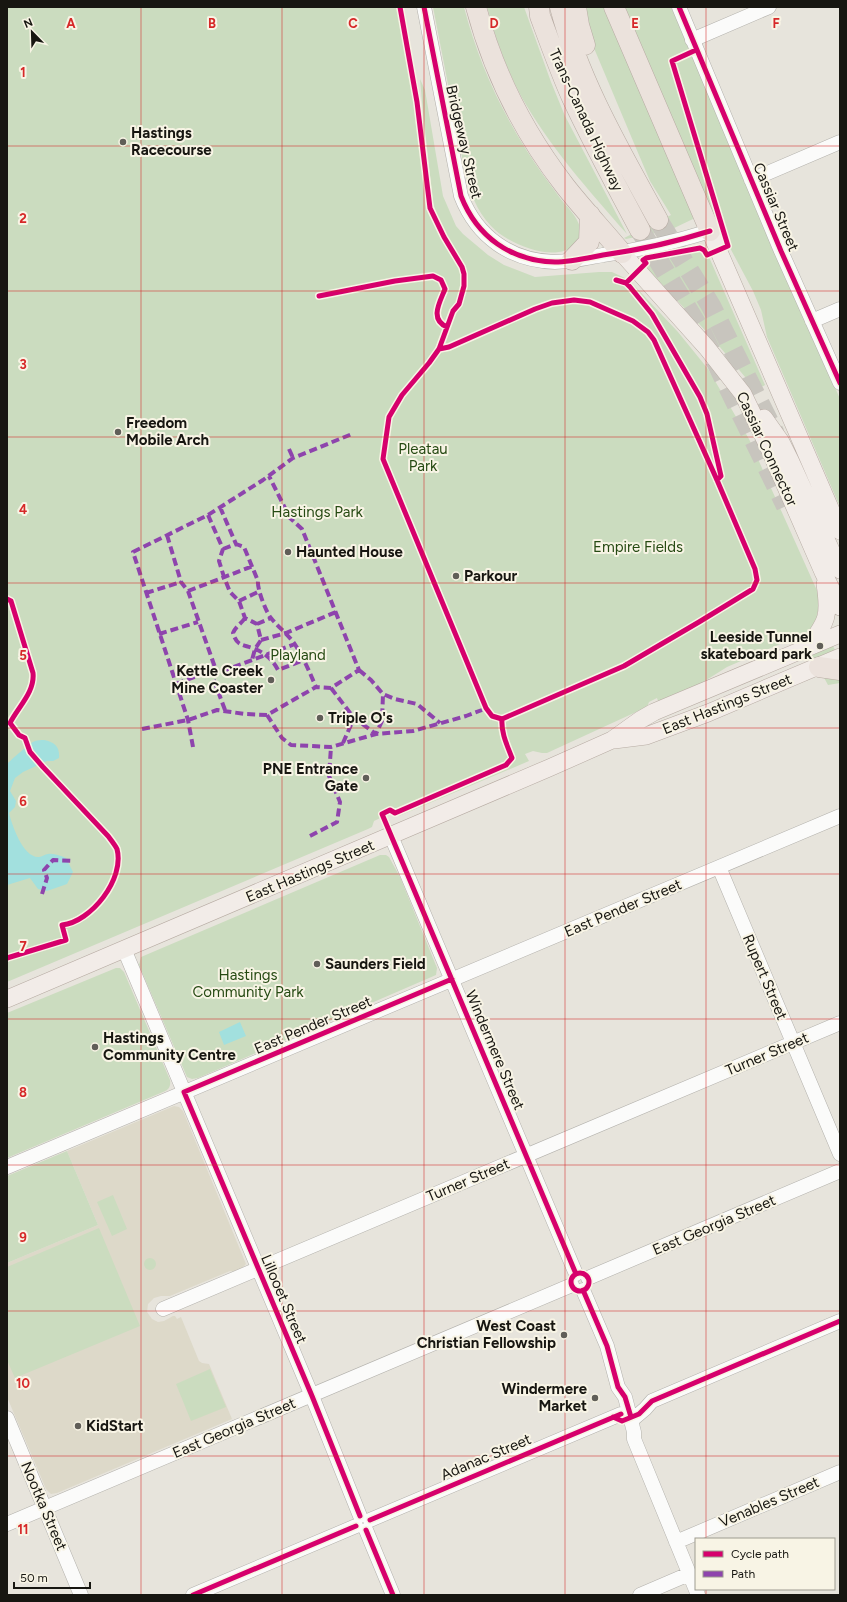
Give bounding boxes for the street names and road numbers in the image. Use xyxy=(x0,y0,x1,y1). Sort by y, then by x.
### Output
street label: Trans-Canada Highway xyxy=(545,46,627,194)
street label: Bridgeway Street xyxy=(442,83,486,201)
street label: Cassiar Street xyxy=(749,160,803,254)
street label: Cassiar Connector xyxy=(733,389,801,509)
street label: East Hastings Street xyxy=(660,670,795,738)
street label: East Hastings Street xyxy=(243,836,377,906)
street label: East Pender Street xyxy=(562,875,685,941)
street label: Rupert Street xyxy=(739,931,791,1023)
street label: Windermere Street xyxy=(462,987,528,1113)
street label: East Pender Street xyxy=(252,992,375,1058)
street label: Turner Street xyxy=(723,1028,811,1080)
street label: Turner Street xyxy=(424,1154,512,1206)
street label: East Georgia Street xyxy=(650,1191,779,1259)
street label: Lillooet Street xyxy=(257,1252,311,1346)
street label: East Georgia Street xyxy=(170,1394,299,1462)
street label: Adanac Street xyxy=(438,1430,534,1484)
street label: Nootka Street xyxy=(17,1459,71,1554)
street label: Venables Street xyxy=(716,1473,822,1531)

